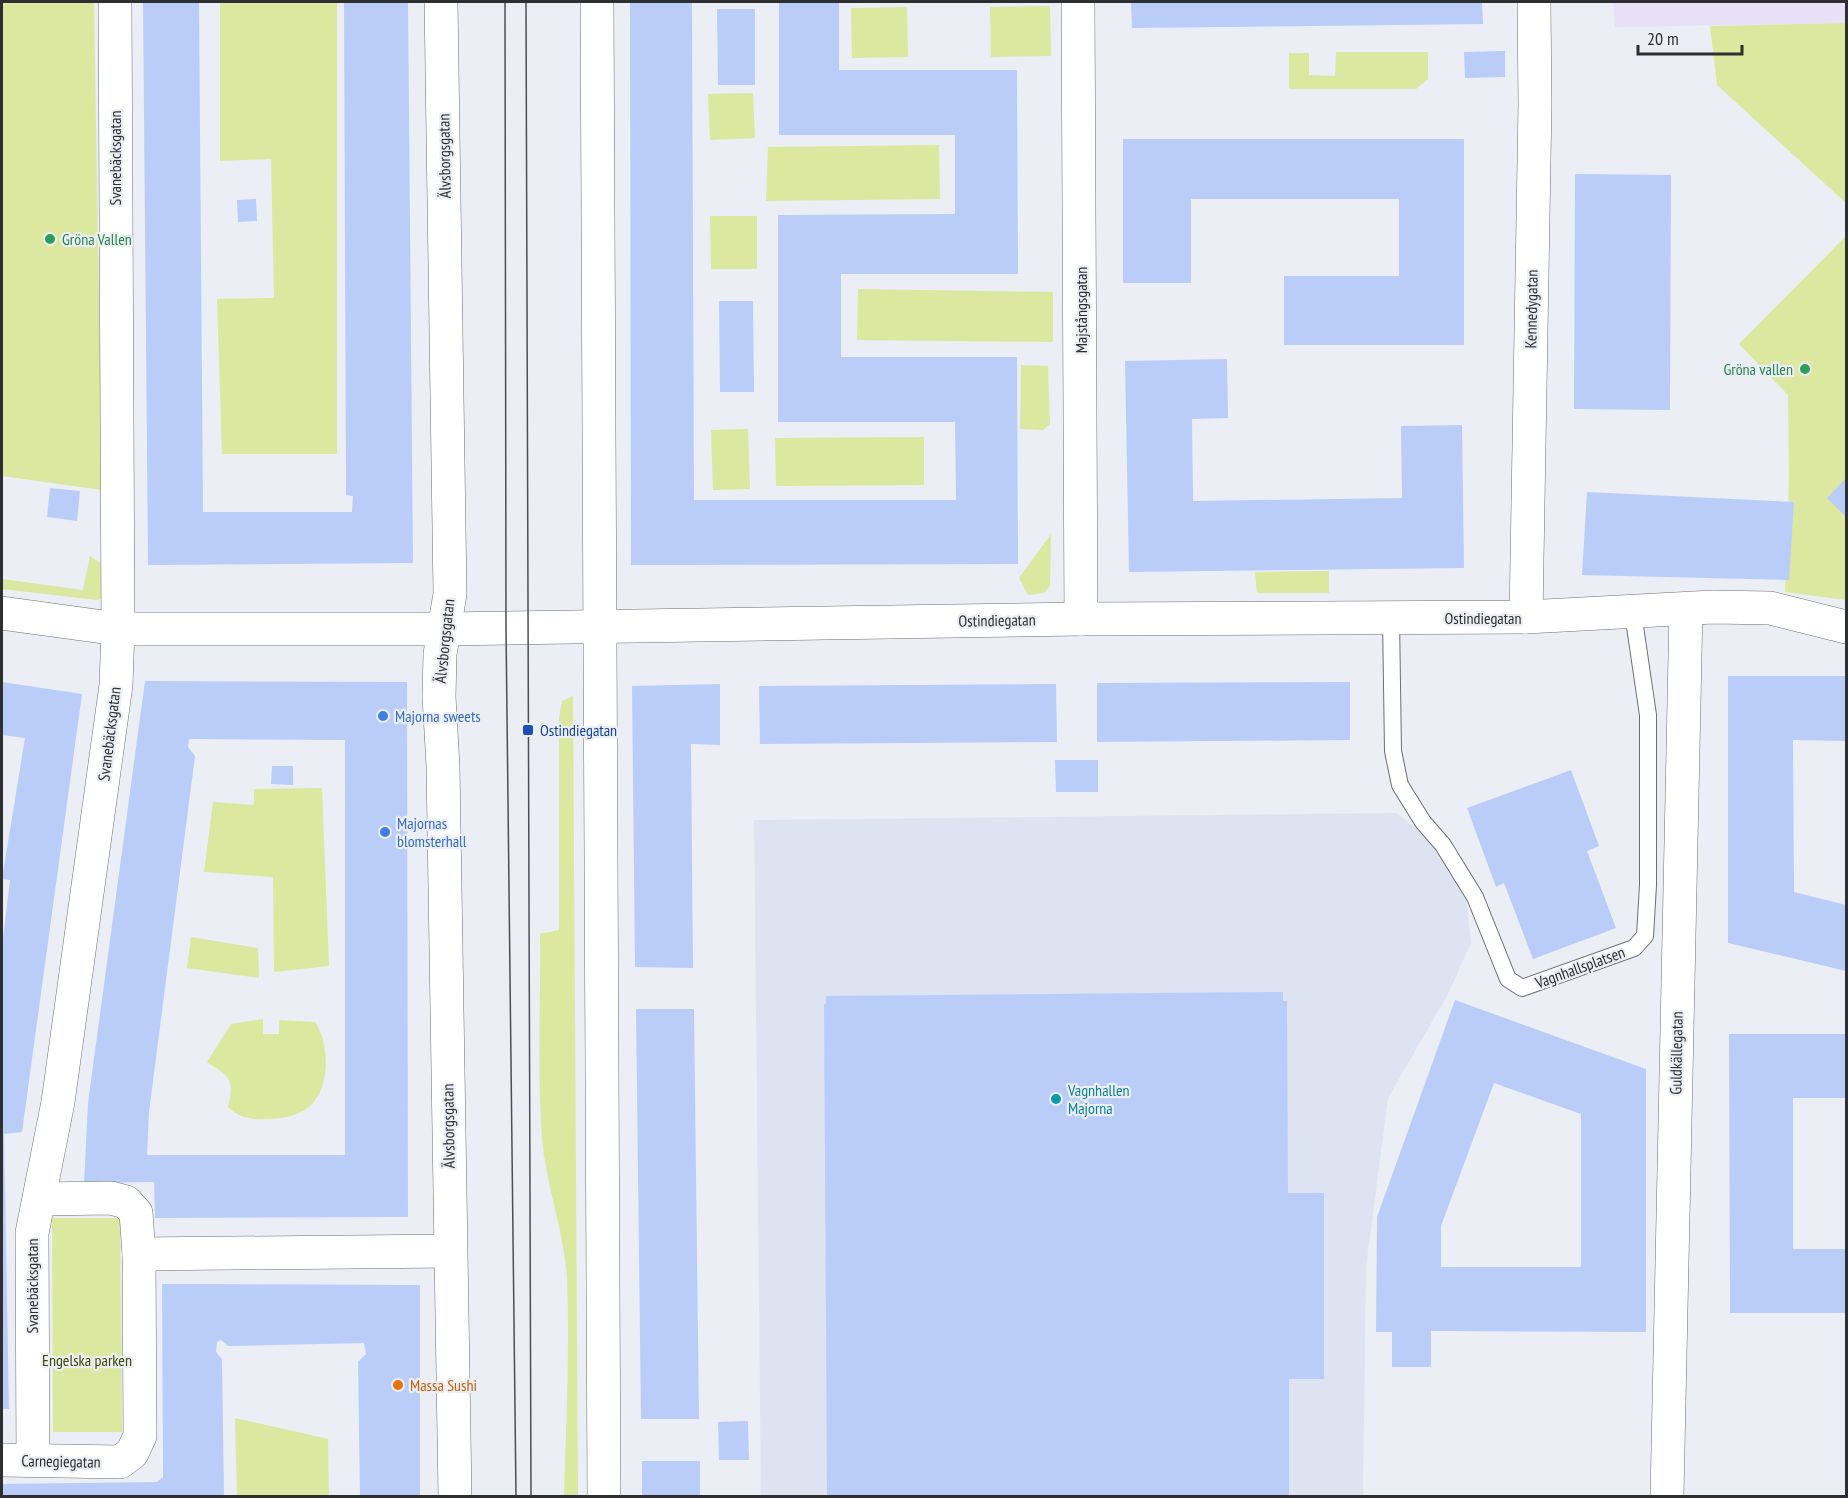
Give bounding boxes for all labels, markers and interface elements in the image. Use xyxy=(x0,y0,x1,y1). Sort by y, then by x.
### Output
scale bar xyxy=(1638,18,1742,56)
text: 20 m xyxy=(1647,27,1679,50)
street label: Svanebäcksgatan xyxy=(105,111,125,205)
street label: Älvsborgsgatan xyxy=(433,114,455,198)
place label: Gröna Vallen xyxy=(62,229,132,249)
marker: Gröna Vallen xyxy=(43,232,57,246)
street label: Majstångsgatan xyxy=(1071,267,1091,353)
street label: Kennedygatan xyxy=(1520,270,1542,348)
place label: Gröna vallen xyxy=(1723,359,1793,379)
marker: Gröna vallen xyxy=(1798,362,1812,376)
street label: Älvsborgsgatan xyxy=(430,598,458,684)
street label: Ostindiegatan xyxy=(1444,608,1522,628)
street label: Ostindiegatan xyxy=(958,609,1036,631)
street label: Svanebäcksgatan xyxy=(93,686,125,782)
place label: Majorna sweets xyxy=(395,706,481,726)
marker: Majorna sweets xyxy=(376,709,390,723)
place label: Ostindiegatan xyxy=(540,720,617,740)
marker: Ostindiegatan xyxy=(521,723,535,737)
place label: Majornas blomsterhall xyxy=(397,813,467,851)
marker: Majornas blomsterhall xyxy=(378,825,392,839)
street label: Vagnhallsplatsen xyxy=(1532,942,1628,993)
street label: Guldkällegatan xyxy=(1665,1011,1687,1095)
place label: Vagnhallen Majorna xyxy=(1067,1080,1130,1118)
street label: Älvsborgsgatan xyxy=(437,1084,459,1168)
marker: Vagnhallen Majorna xyxy=(1049,1092,1063,1106)
street label: Svanebäcksgatan xyxy=(22,1239,42,1333)
park label: Engelska parken xyxy=(42,1350,132,1370)
place label: Massa Sushi xyxy=(410,1375,477,1395)
marker: Massa Sushi xyxy=(391,1378,405,1392)
street label: Carnegiegatan xyxy=(21,1450,101,1472)

